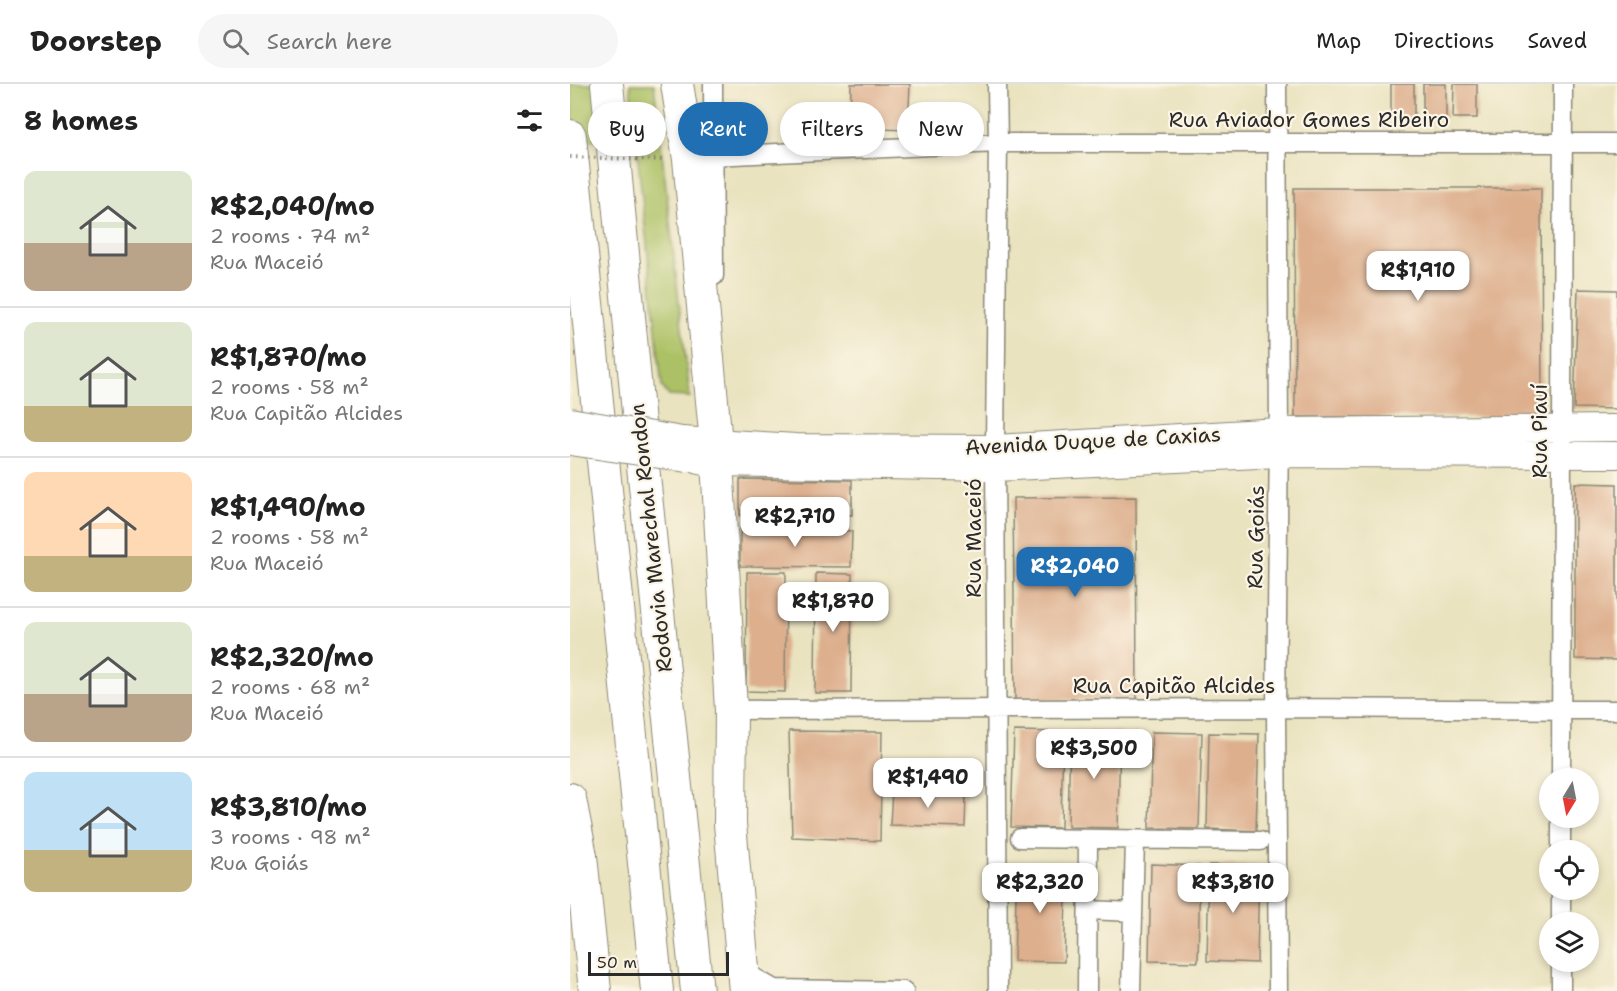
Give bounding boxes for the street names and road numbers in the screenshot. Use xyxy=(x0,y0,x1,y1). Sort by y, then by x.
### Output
street label: Rua Aviador Gomes Ribeiro xyxy=(1169,106,1449,134)
street label: Rua Piauí xyxy=(1526,384,1554,478)
street label: Rodovia Marechal Rondon xyxy=(623,402,679,674)
street label: Avenida Duque de Caxias xyxy=(964,420,1222,462)
street label: Rua Maceió xyxy=(960,478,988,598)
street label: Rua Goiás xyxy=(1241,485,1271,589)
street label: Rua Capitão Alcides xyxy=(1073,672,1275,700)

